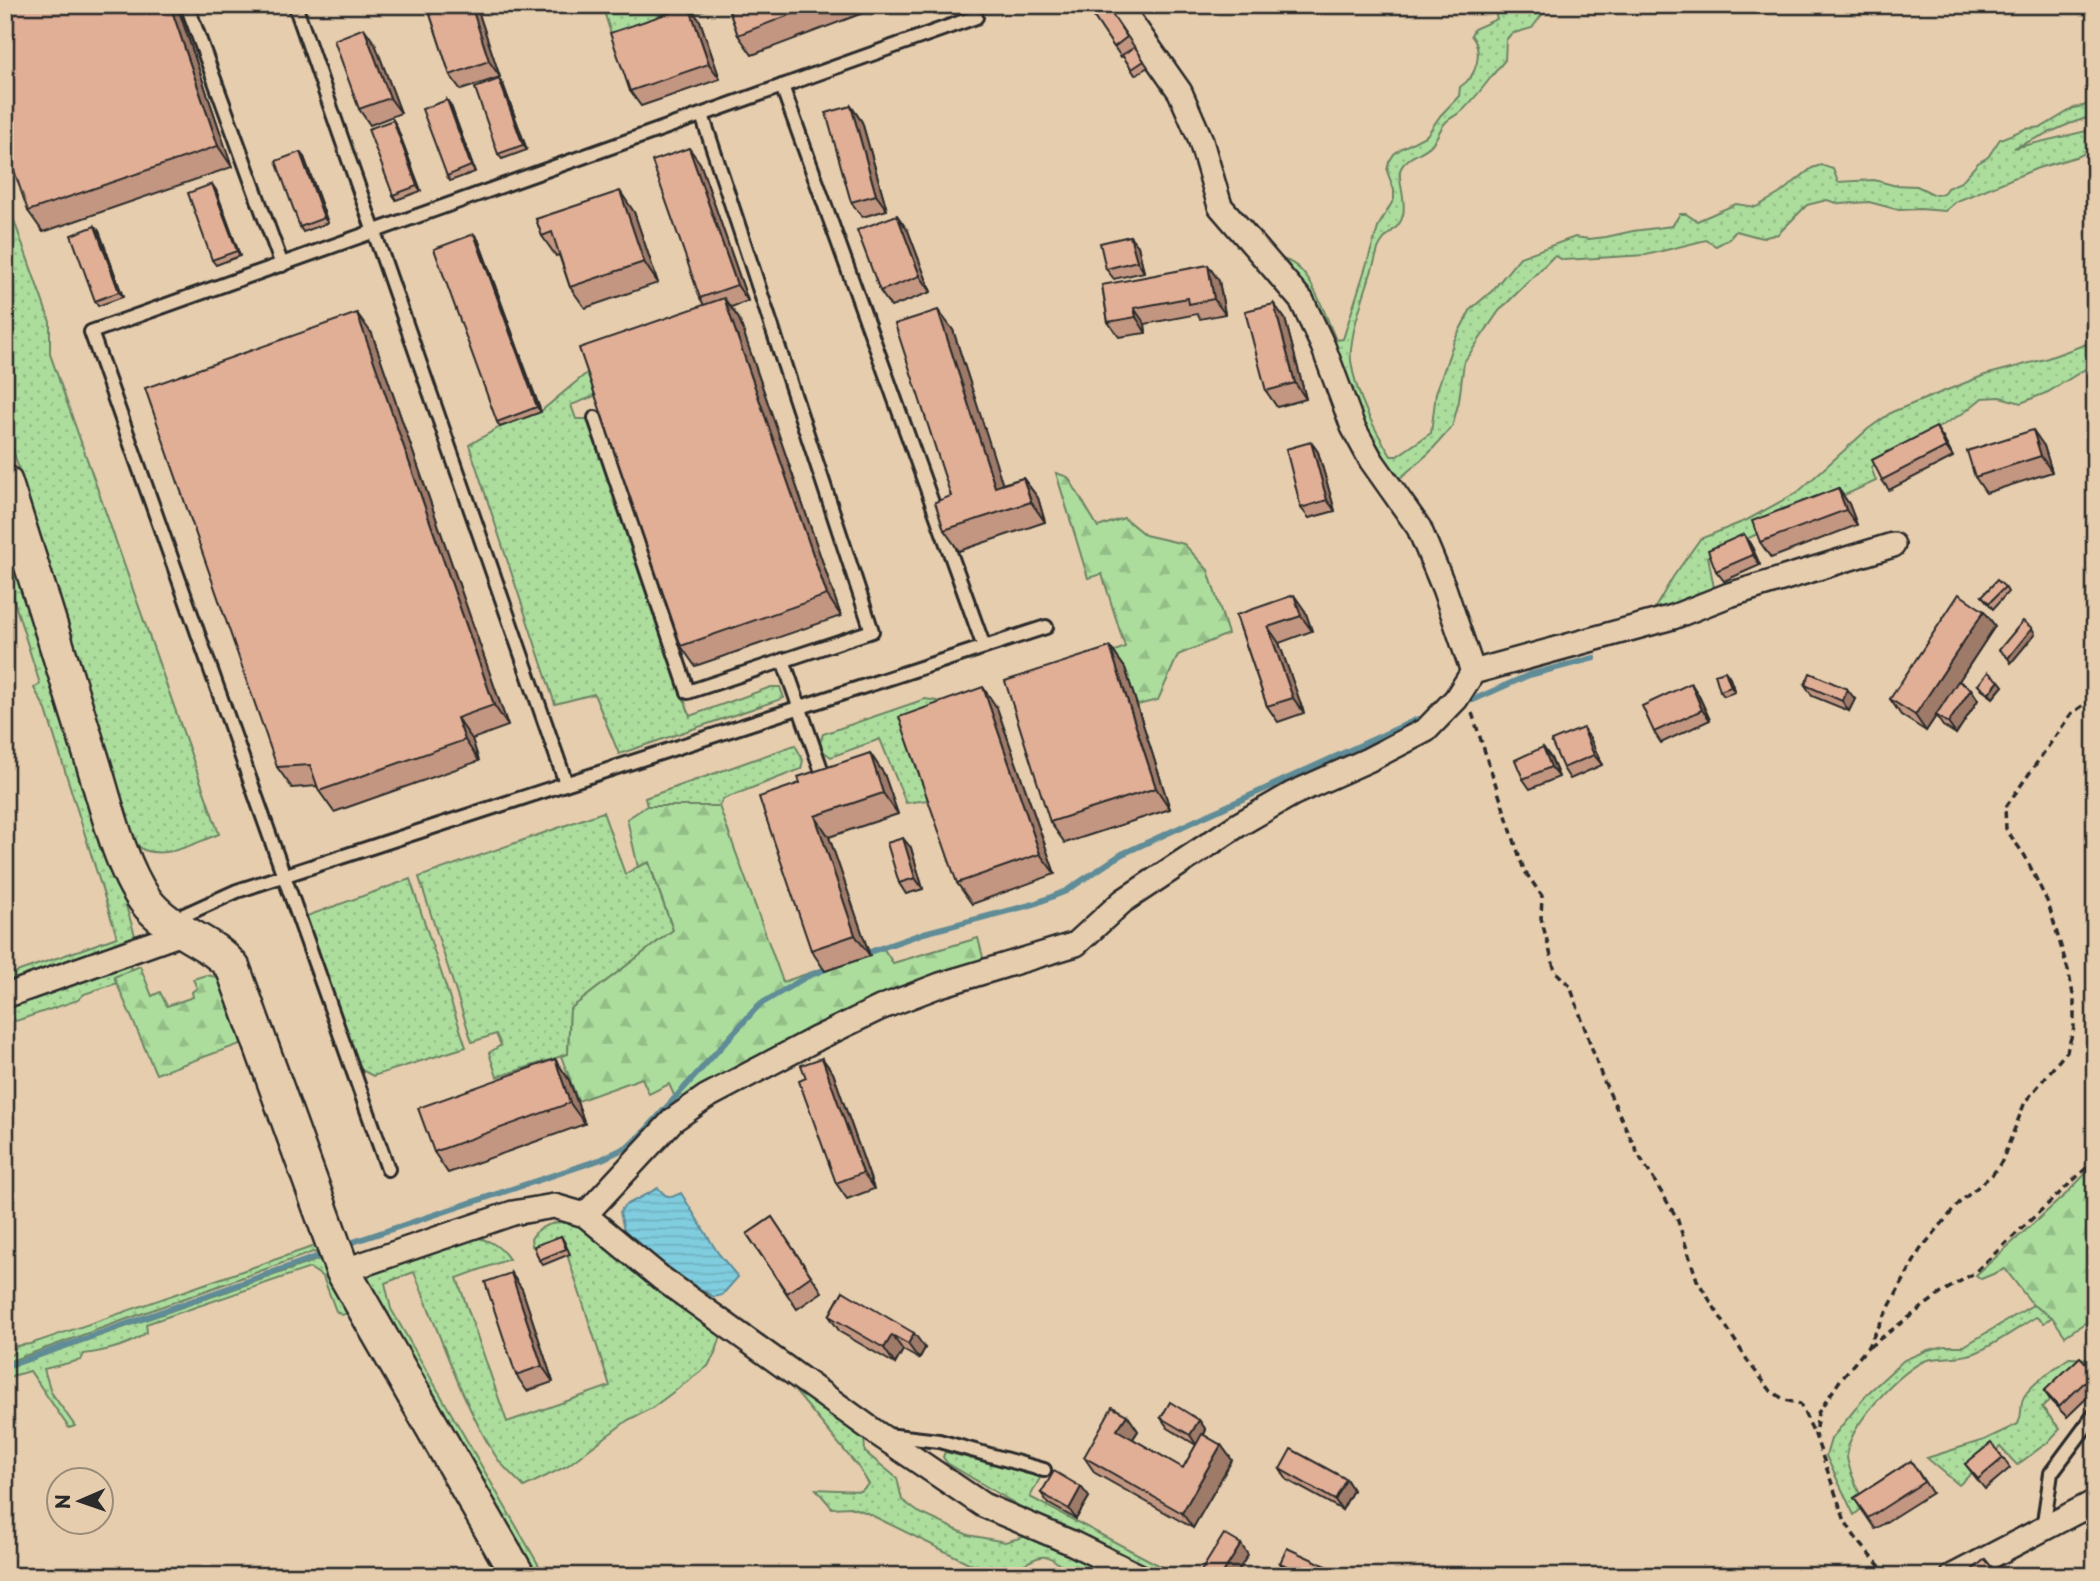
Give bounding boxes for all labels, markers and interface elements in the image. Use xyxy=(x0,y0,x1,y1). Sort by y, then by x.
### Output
north arrow xyxy=(46,1466,116,1536)
text: N xyxy=(48,1494,76,1510)

